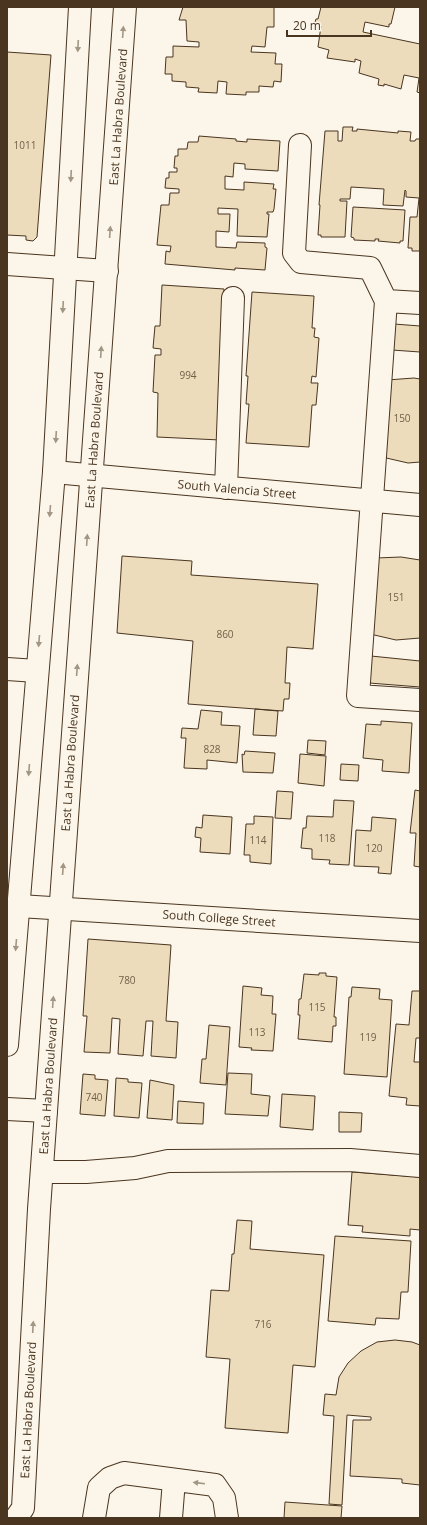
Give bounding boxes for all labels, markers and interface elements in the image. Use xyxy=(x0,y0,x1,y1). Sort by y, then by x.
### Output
scale bar xyxy=(287,12,371,38)
text: 20 m xyxy=(293,17,321,34)
one-way arrow xyxy=(120,26,127,38)
one-way arrow xyxy=(75,40,81,53)
street label: East La Habra Boulevard xyxy=(105,48,131,186)
house number: 1011 xyxy=(14,138,36,152)
one-way arrow xyxy=(67,170,74,182)
one-way arrow xyxy=(106,226,113,238)
one-way arrow xyxy=(60,301,67,313)
one-way arrow xyxy=(97,346,104,359)
house number: 994 xyxy=(179,368,197,382)
street label: East La Habra Boulevard xyxy=(81,371,107,509)
house number: 150 xyxy=(393,411,411,425)
one-way arrow xyxy=(52,431,59,443)
street label: South Valencia Street xyxy=(177,475,297,503)
one-way arrow xyxy=(47,505,54,517)
one-way arrow xyxy=(83,534,90,546)
house number: 151 xyxy=(387,590,405,604)
house number: 860 xyxy=(216,627,234,641)
one-way arrow xyxy=(36,635,43,647)
one-way arrow xyxy=(74,664,81,676)
street label: East La Habra Boulevard xyxy=(57,694,83,832)
house number: 828 xyxy=(203,742,221,756)
one-way arrow xyxy=(26,764,33,777)
house number: 118 xyxy=(318,831,336,845)
house number: 114 xyxy=(249,833,267,847)
house number: 120 xyxy=(365,841,383,855)
one-way arrow xyxy=(59,863,66,875)
street label: South College Street xyxy=(162,906,276,930)
one-way arrow xyxy=(12,939,19,951)
house number: 780 xyxy=(118,973,136,987)
one-way arrow xyxy=(50,996,57,1008)
house number: 115 xyxy=(308,1000,326,1014)
street label: East La Habra Boulevard xyxy=(35,1017,61,1155)
house number: 113 xyxy=(248,1025,266,1039)
house number: 119 xyxy=(359,1030,377,1044)
house number: 740 xyxy=(85,1090,103,1104)
house number: 716 xyxy=(254,1317,272,1331)
one-way arrow xyxy=(29,1321,36,1333)
street label: East La Habra Boulevard xyxy=(16,1341,40,1479)
one-way arrow xyxy=(193,1480,205,1486)

